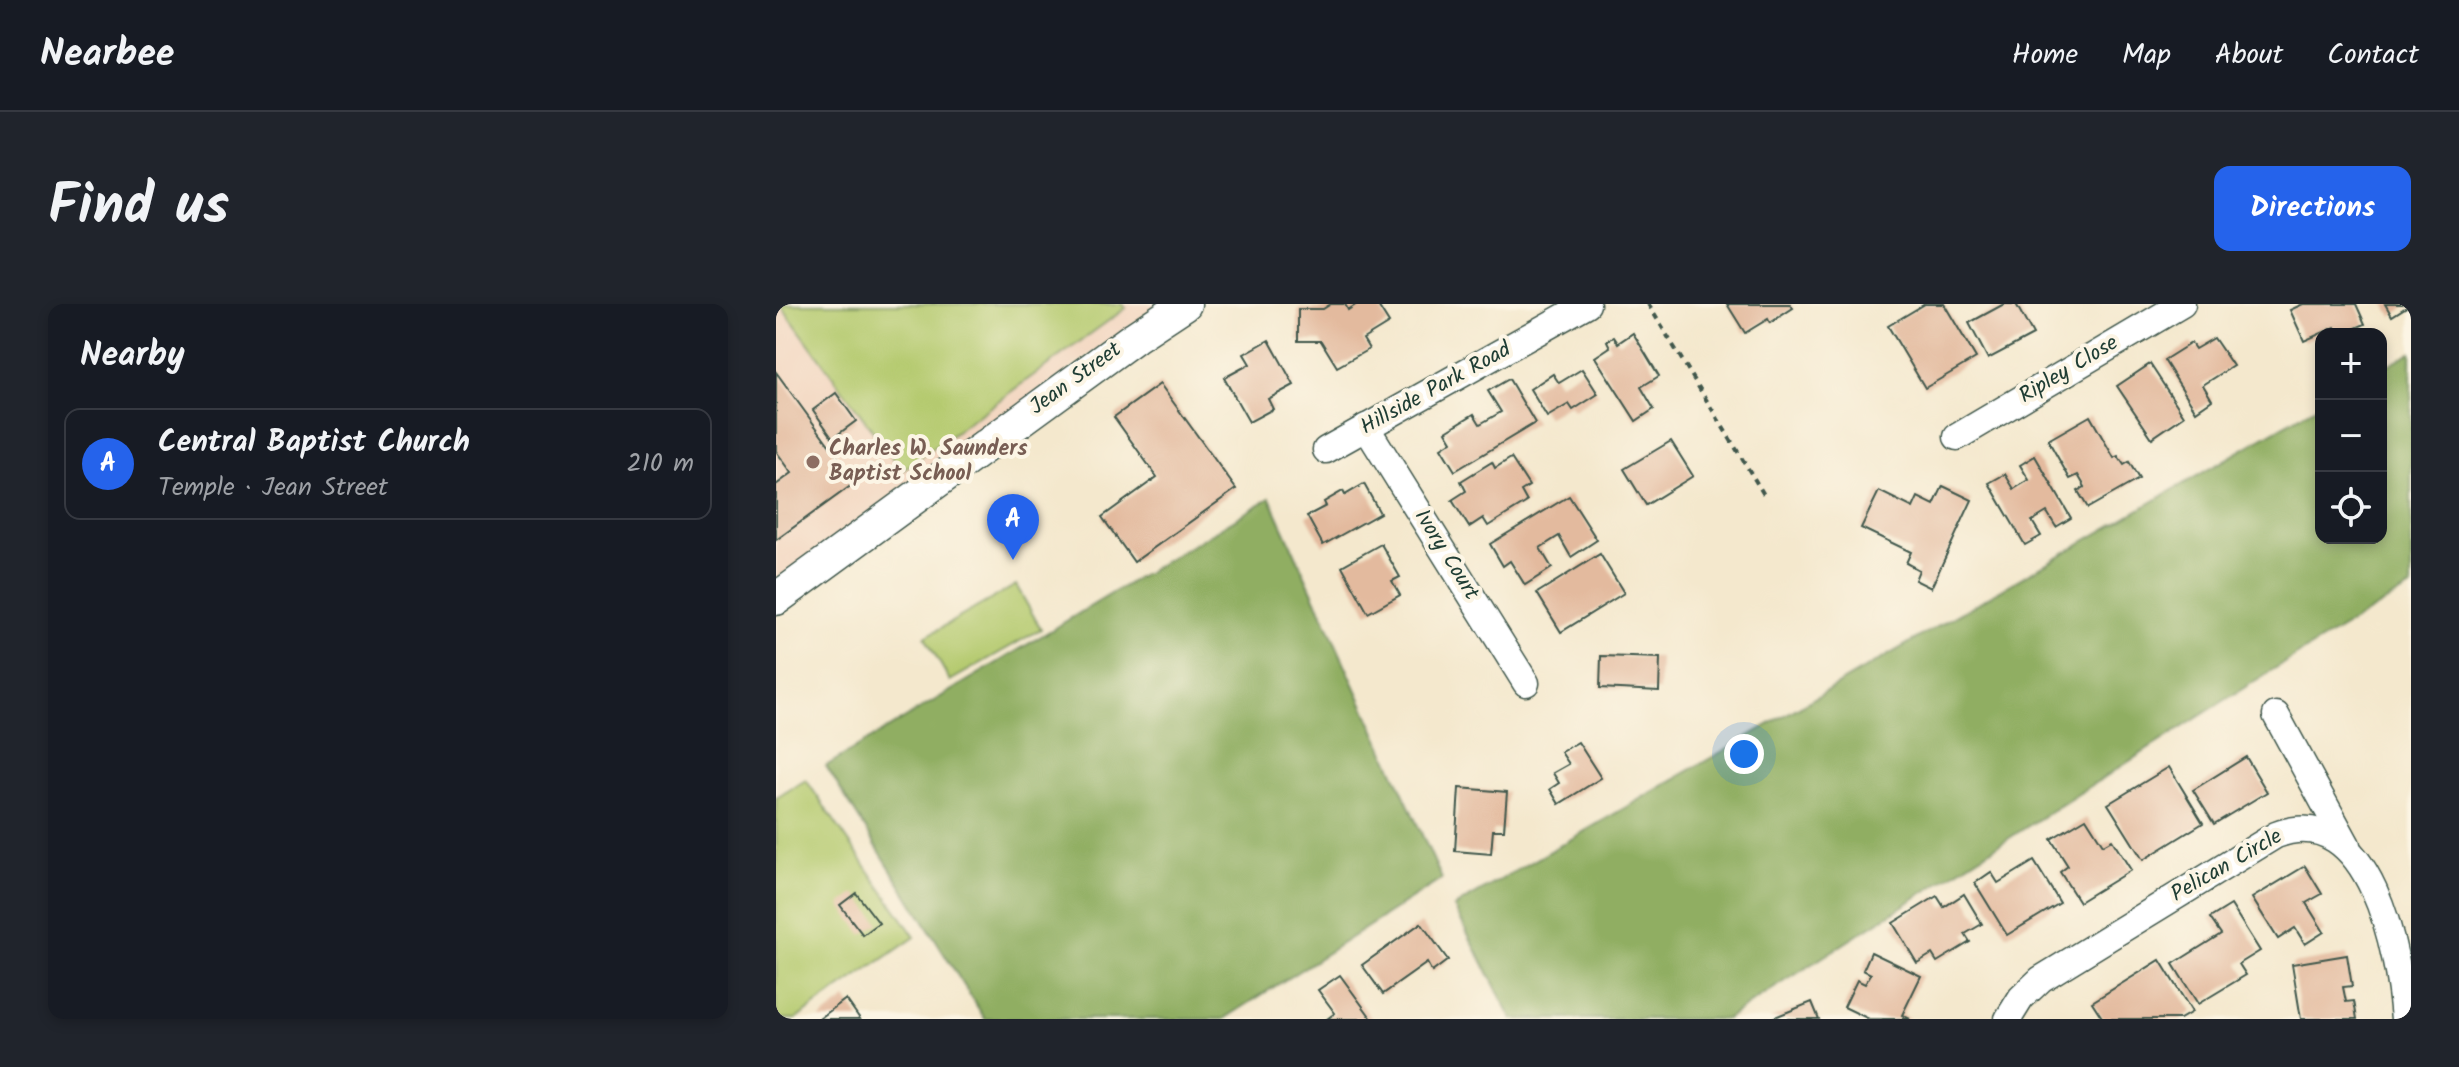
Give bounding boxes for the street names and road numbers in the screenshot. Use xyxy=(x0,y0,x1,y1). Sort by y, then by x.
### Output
street label: Ripley Close xyxy=(2012,326,2126,414)
street label: Jean Street xyxy=(1022,333,1130,425)
street label: Hillside Park Road xyxy=(1354,333,1519,445)
street label: Ivory Court xyxy=(1404,502,1488,608)
street label: Pelican Circle xyxy=(2165,820,2289,912)

